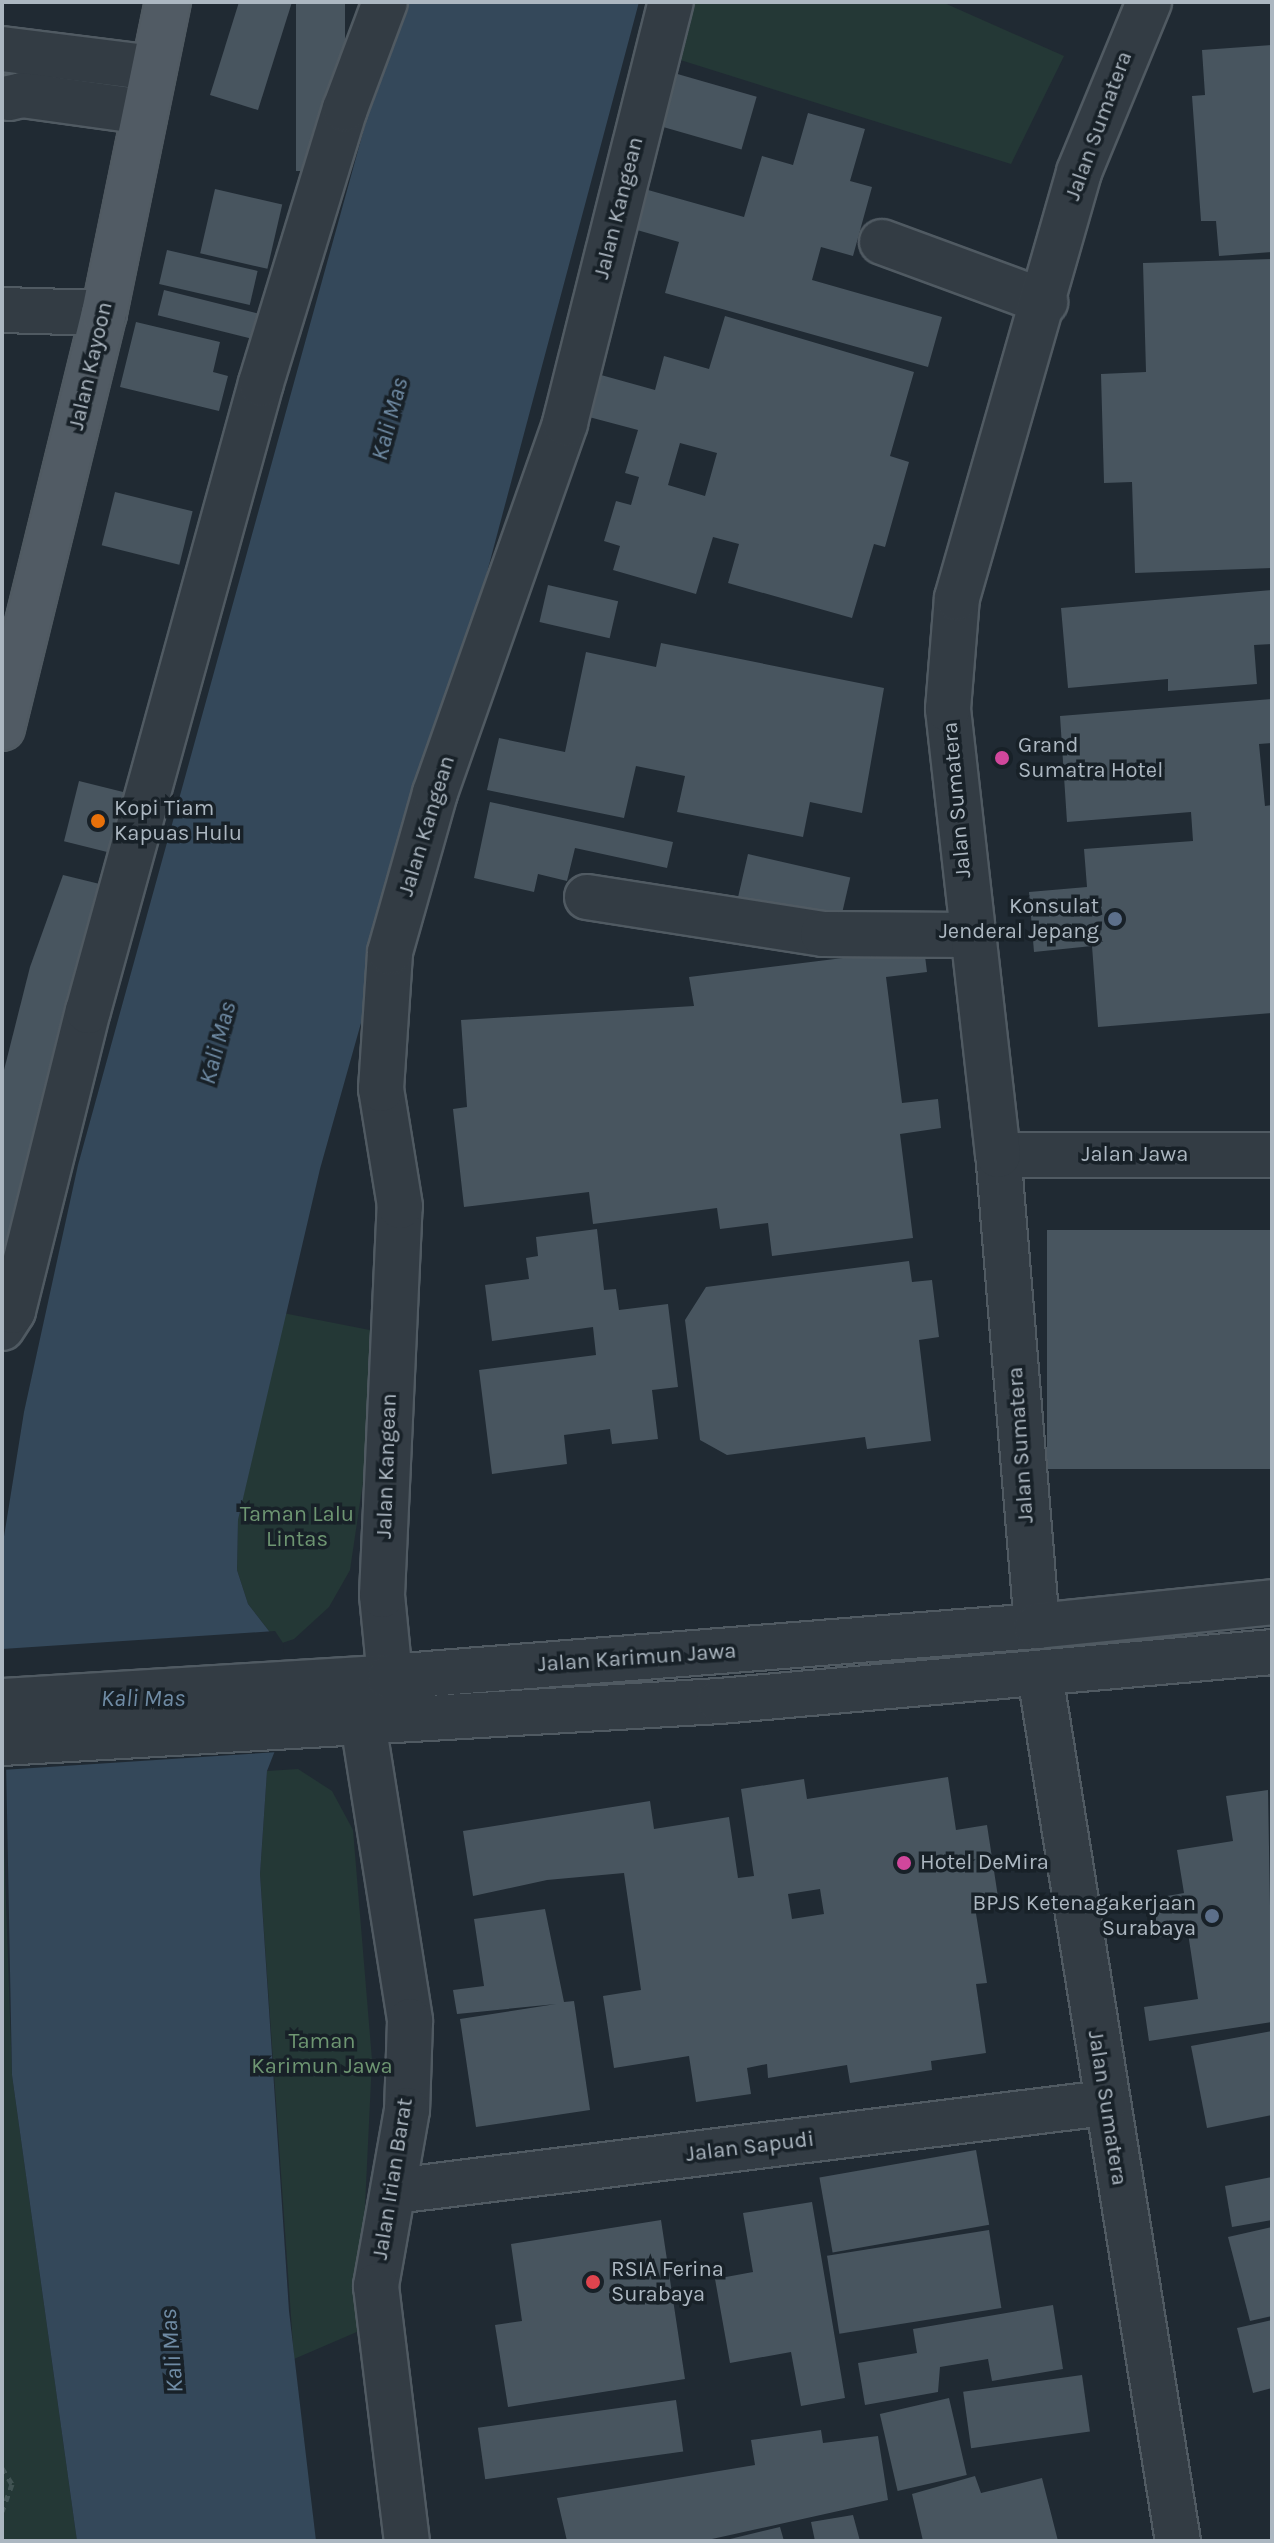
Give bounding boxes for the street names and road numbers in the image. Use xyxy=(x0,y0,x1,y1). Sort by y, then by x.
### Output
street label: Jalan Sumatera xyxy=(1060,48,1138,204)
street label: Jalan Kangean xyxy=(589,134,649,282)
street label: Jalan Kayoon xyxy=(63,299,119,433)
street label: Jalan Sumatera xyxy=(937,721,977,879)
street label: Jalan Kangean xyxy=(393,753,461,899)
street label: Jalan Jawa xyxy=(1082,1142,1188,1168)
street label: Jalan Sumatera xyxy=(1002,1366,1040,1524)
street label: Jalan Kangean xyxy=(371,1393,403,1539)
street label: Jalan Karimun Jawa xyxy=(537,1638,737,1678)
street label: Jalan Sumatera xyxy=(1082,2029,1132,2187)
street label: Jalan Irian Barat xyxy=(367,2096,419,2262)
street label: Jalan Sapudi xyxy=(684,2126,816,2168)

